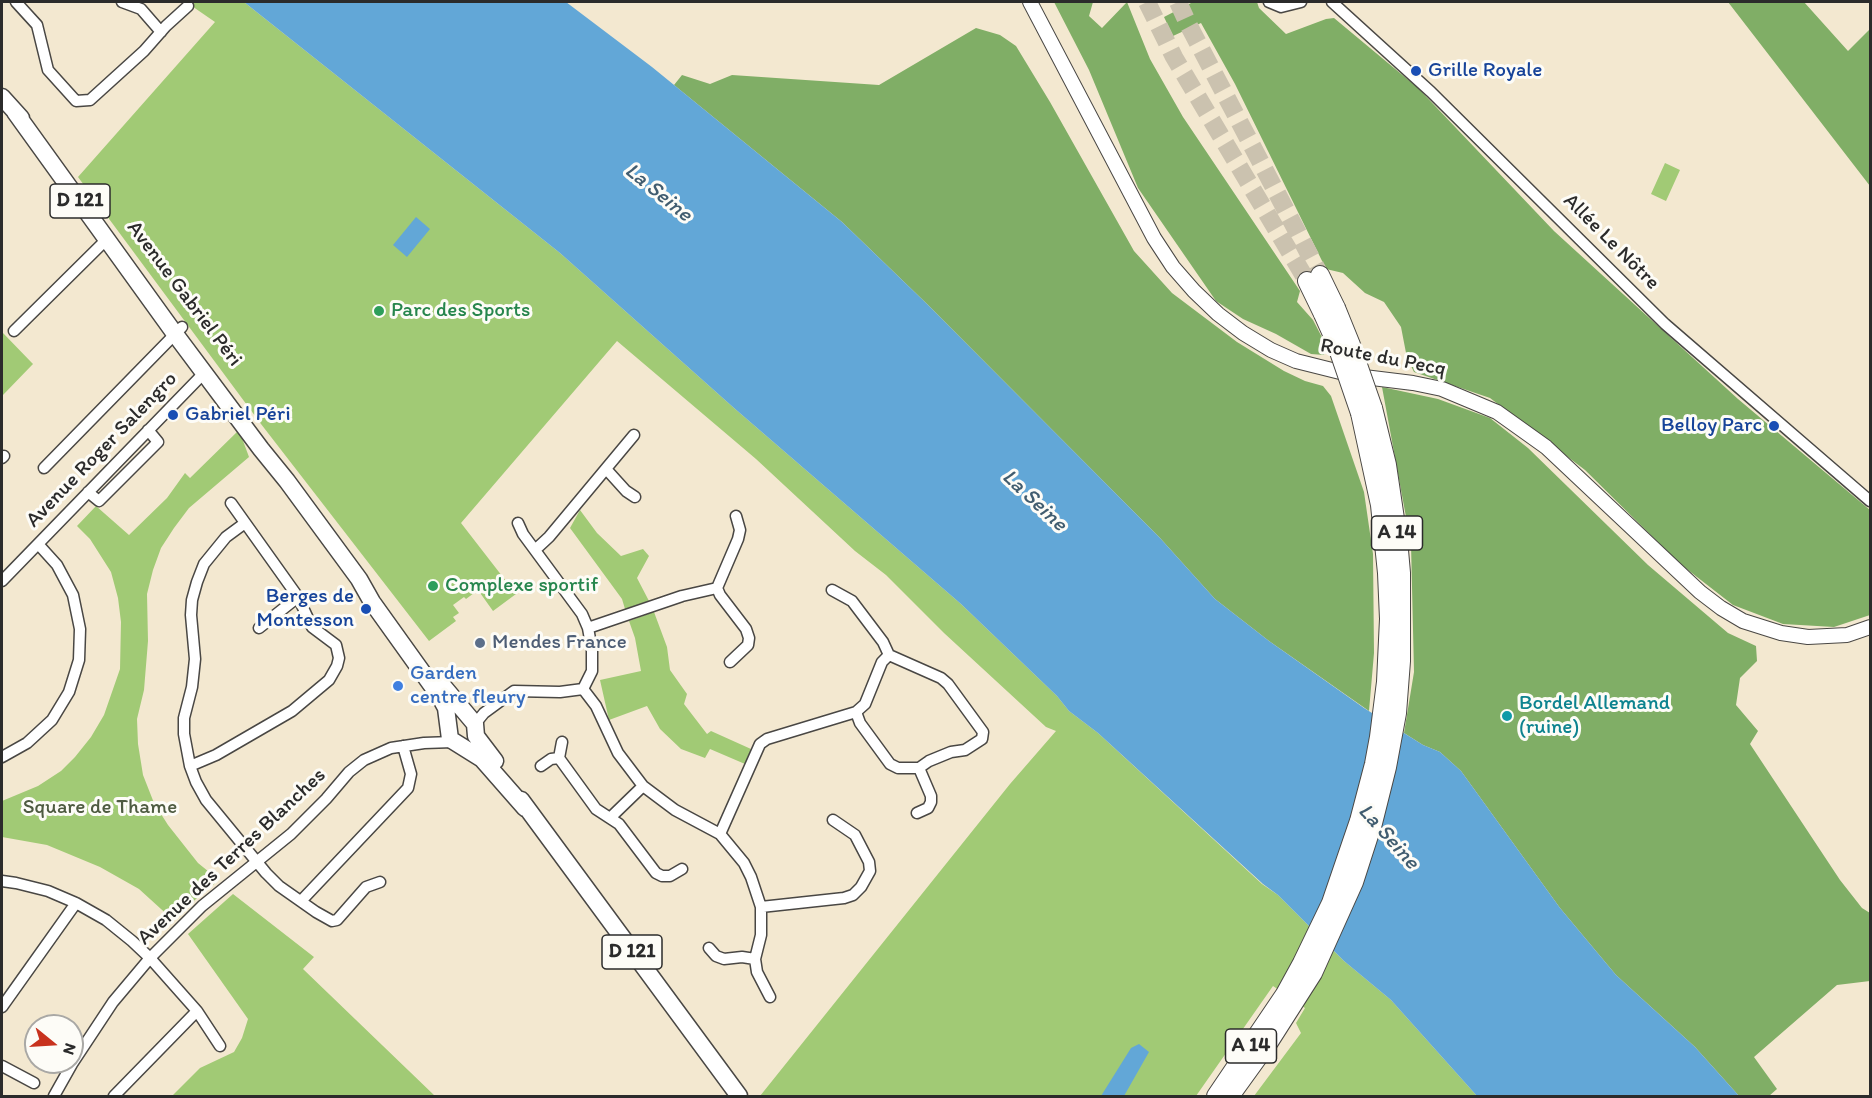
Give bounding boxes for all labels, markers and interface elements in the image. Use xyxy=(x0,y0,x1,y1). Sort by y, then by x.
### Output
place label: Grille Royale xyxy=(1428,58,1542,84)
marker: Grille Royale xyxy=(1409,64,1423,78)
water label: La Seine xyxy=(619,158,697,228)
road number: D 121 xyxy=(50,184,110,218)
street label: Allée Le Nôtre xyxy=(1558,189,1664,295)
street label: Avenue Gabriel Péri xyxy=(121,216,247,372)
place label: Parc des Sports xyxy=(391,298,530,324)
marker: Parc des Sports xyxy=(372,304,386,318)
street label: Route du Pecq xyxy=(1318,333,1448,383)
street label: Avenue Roger Salengro xyxy=(21,367,183,533)
place label: Gabriel Péri xyxy=(185,402,291,428)
marker: Gabriel Péri xyxy=(166,408,180,422)
place label: Belloy Parc xyxy=(1661,413,1762,439)
marker: Belloy Parc xyxy=(1767,419,1781,433)
water label: La Seine xyxy=(996,464,1072,538)
road number: A 14 xyxy=(1372,516,1422,550)
place label: Complexe sportif xyxy=(445,573,598,599)
marker: Complexe sportif xyxy=(426,579,440,593)
place label: Berges de Montesson xyxy=(256,584,354,634)
marker: Berges de Montesson xyxy=(359,602,373,616)
place label: Mendes France xyxy=(492,630,627,656)
marker: Mendes France xyxy=(473,636,487,650)
place label: Garden centre fleury xyxy=(410,661,526,711)
marker: Garden centre fleury xyxy=(391,679,405,693)
place label: Bordel Allemand (ruine) xyxy=(1519,691,1670,741)
marker: Bordel Allemand (ruine) xyxy=(1500,709,1514,723)
street label: Avenue des Terres Blanches xyxy=(133,763,331,951)
park label: Square de Thame xyxy=(23,795,177,821)
water label: La Seine xyxy=(1352,799,1424,875)
road number: D 121 xyxy=(602,935,662,969)
north arrow xyxy=(24,1014,84,1074)
road number: A 14 xyxy=(1226,1029,1276,1063)
text: N xyxy=(59,1041,80,1057)

